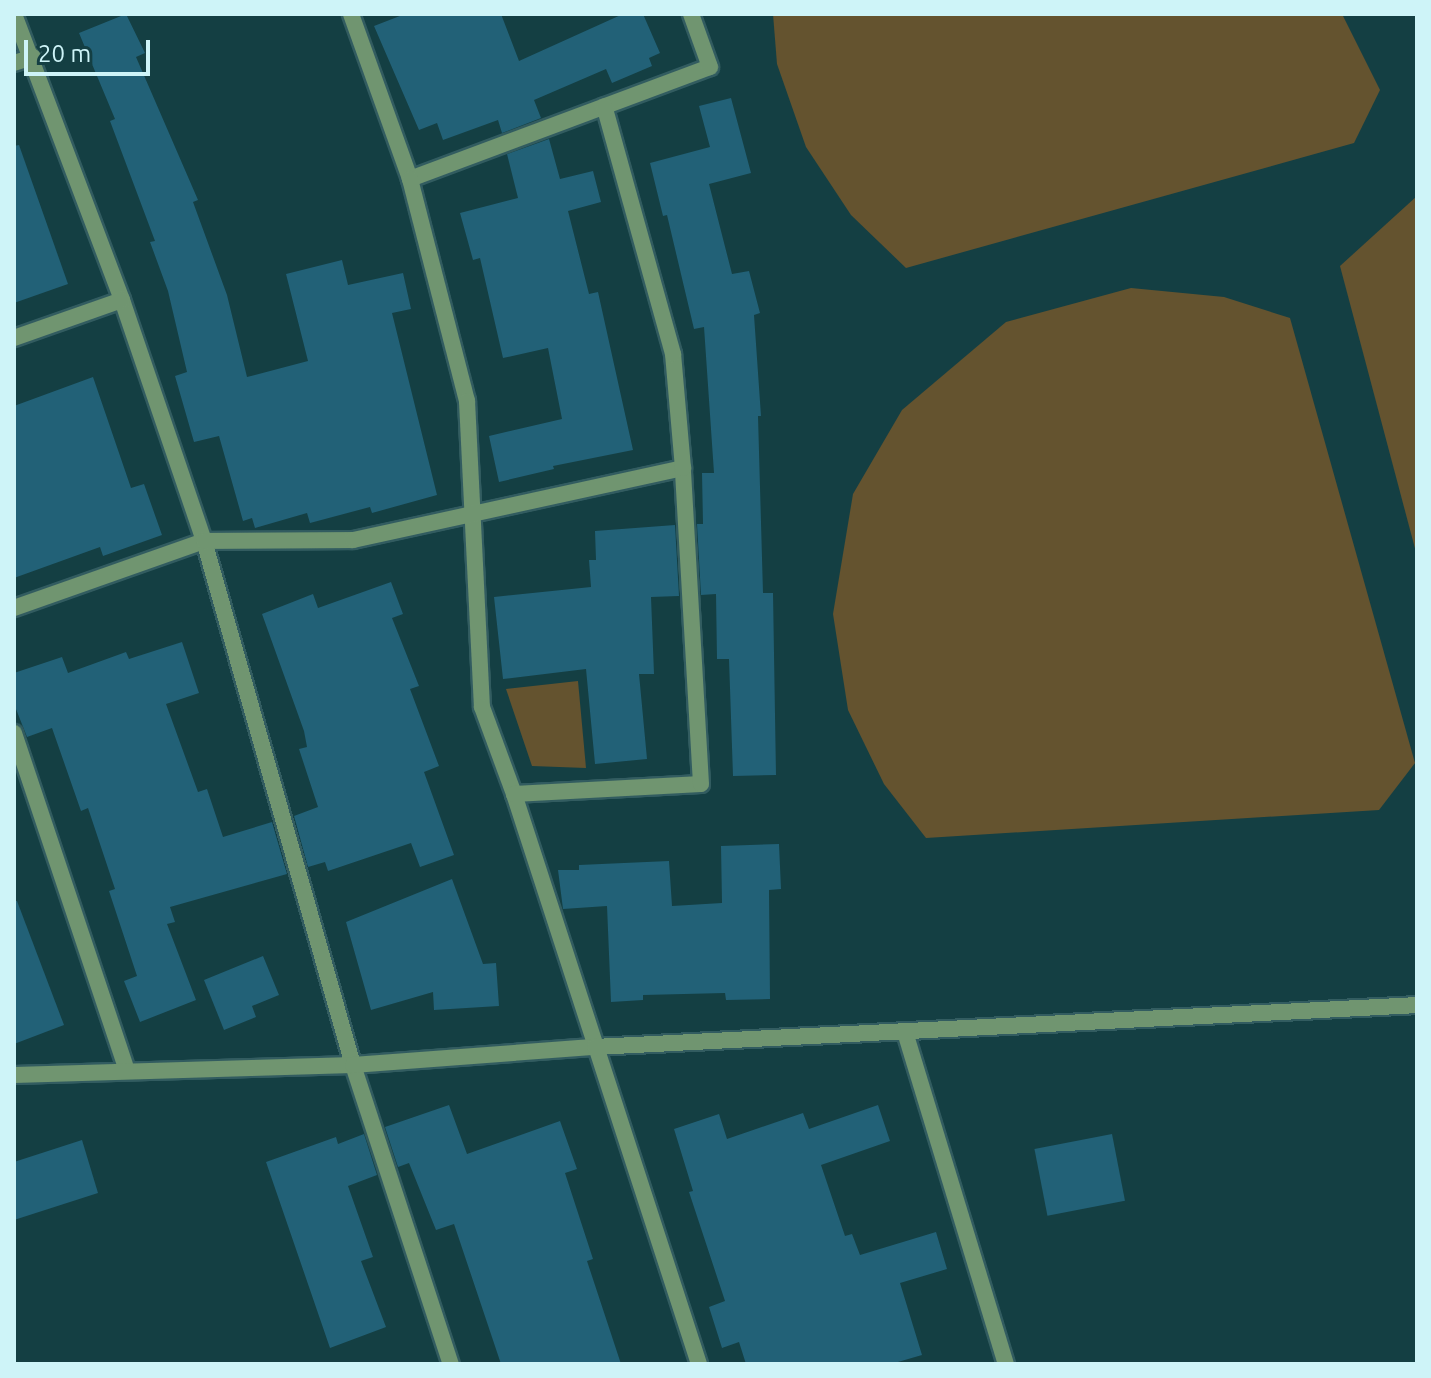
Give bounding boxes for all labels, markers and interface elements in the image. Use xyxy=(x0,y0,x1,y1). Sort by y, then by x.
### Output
scale bar xyxy=(28,24,154,74)
text: 20 m xyxy=(38,40,91,67)

